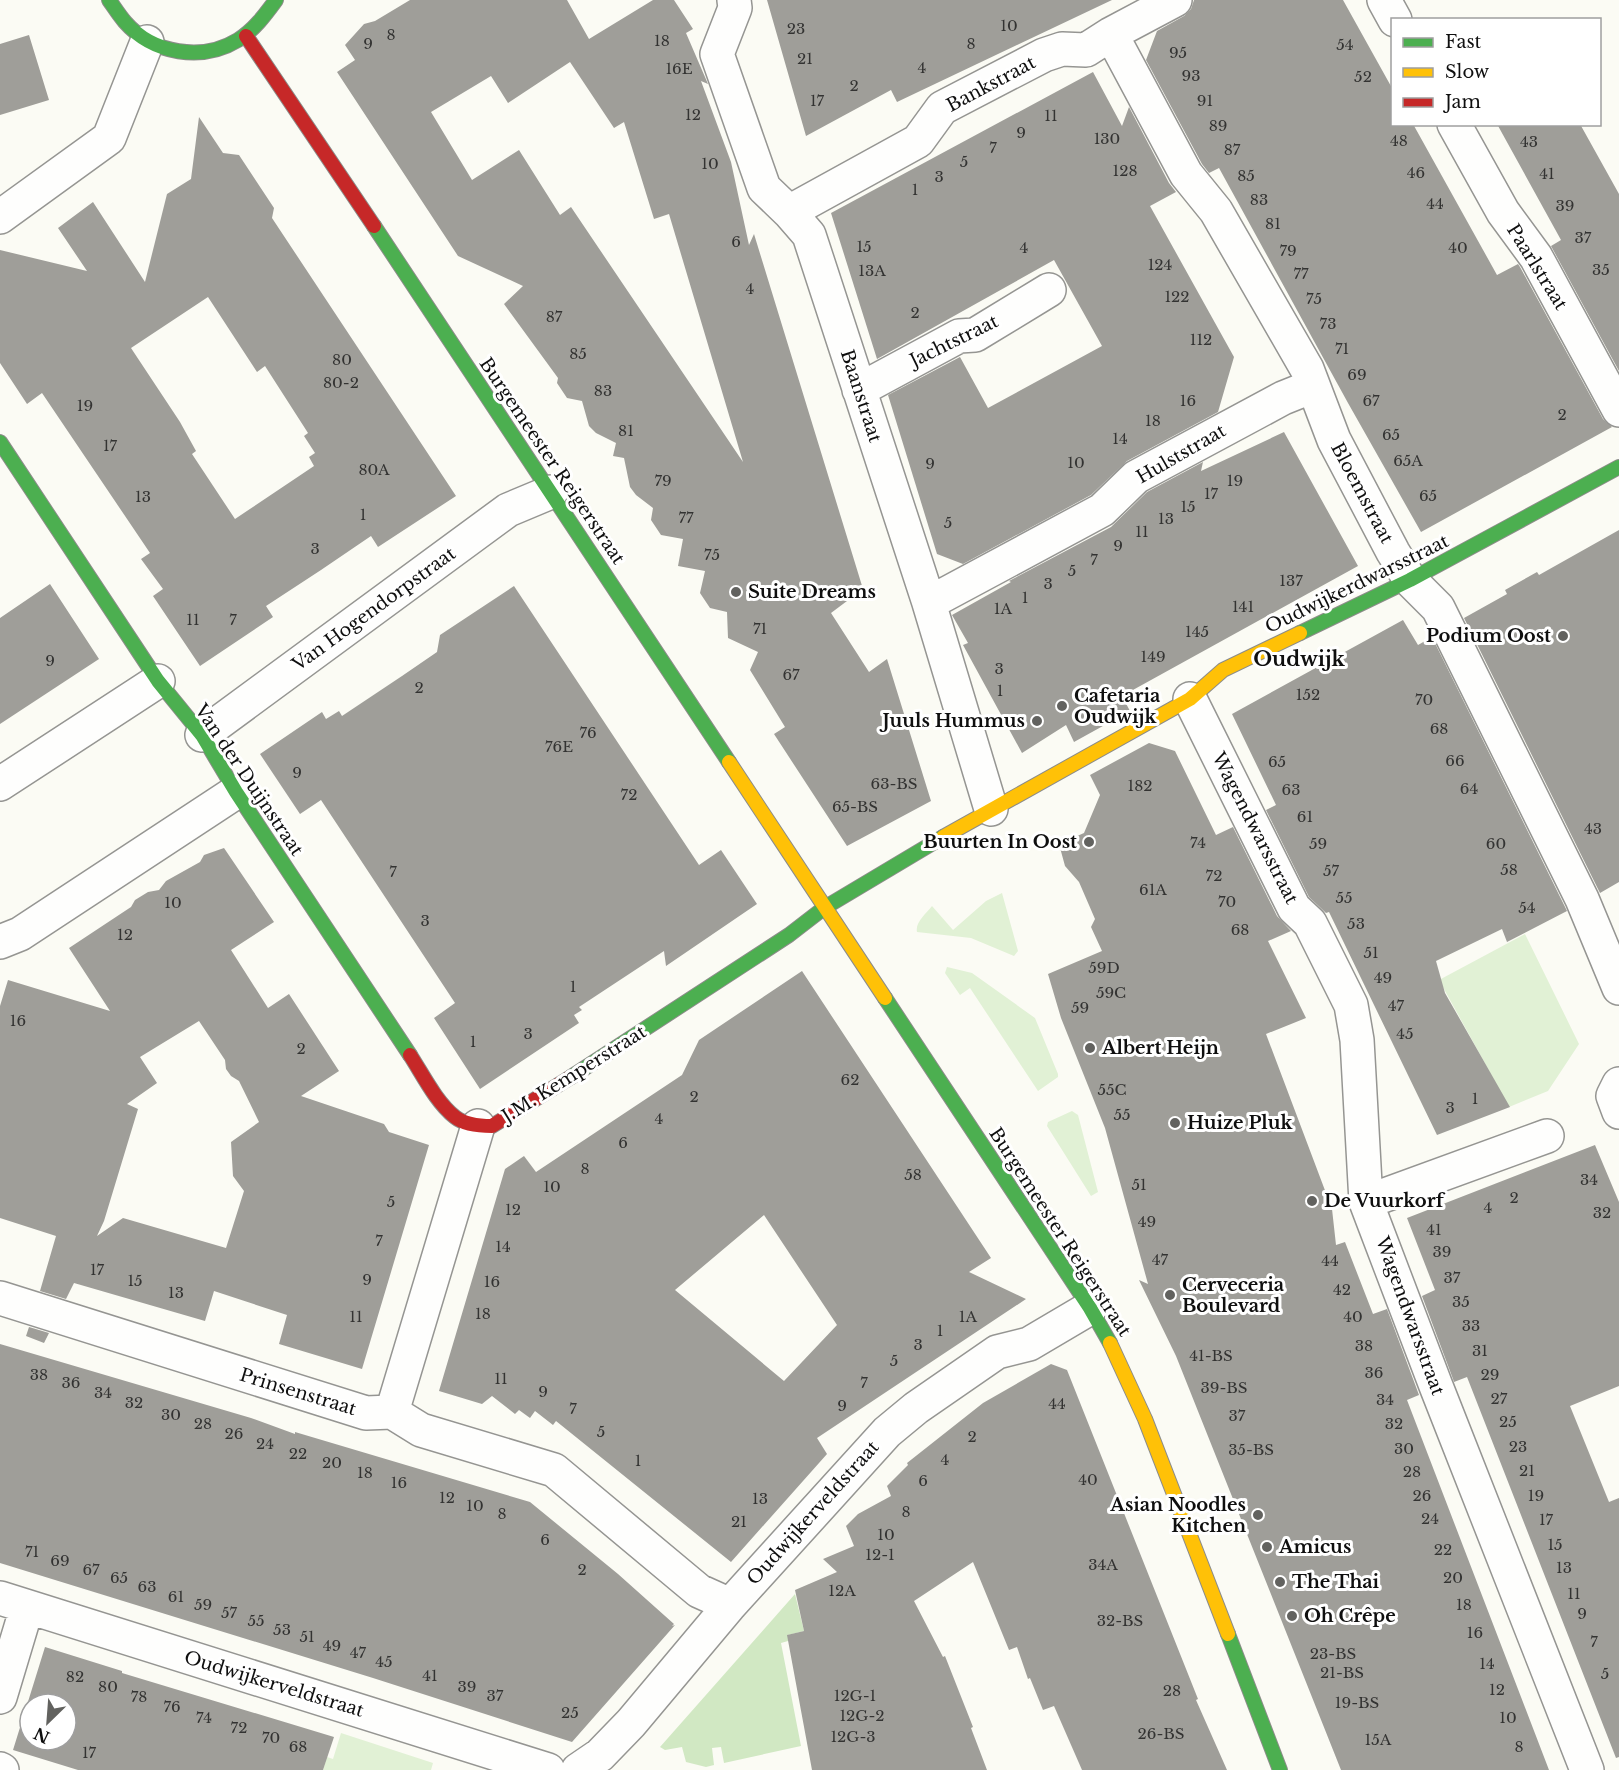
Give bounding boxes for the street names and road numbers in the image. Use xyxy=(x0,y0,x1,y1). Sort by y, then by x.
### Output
street label: Bankstraat xyxy=(943,51,1039,117)
street label: Paarlstraat xyxy=(1502,220,1572,314)
street label: Jachtstraat xyxy=(904,310,1002,373)
street label: Baanstraat xyxy=(836,347,886,445)
street label: Burgemeester Reigerstraat xyxy=(475,354,630,569)
street label: Hulststraat xyxy=(1132,420,1230,488)
street label: Bloemstraat xyxy=(1326,439,1398,547)
street label: Oudwijkerdwarsstraat xyxy=(1262,530,1453,638)
street label: Van Hogendorpstraat xyxy=(287,542,460,676)
street label: Van der Duijnstraat xyxy=(190,699,308,860)
street label: Wagendwarsstraat xyxy=(1207,748,1303,908)
street label: J.M. Kemperstraat xyxy=(496,1021,650,1128)
street label: Burgemeester Reigerstraat xyxy=(984,1124,1136,1341)
street label: Wagendwarsstraat xyxy=(1371,1233,1449,1399)
street label: Prinsenstraat xyxy=(237,1364,359,1420)
street label: Oudwijkerveldstraat xyxy=(742,1436,884,1590)
street label: Oudwijkerveldstraat xyxy=(182,1646,367,1722)

